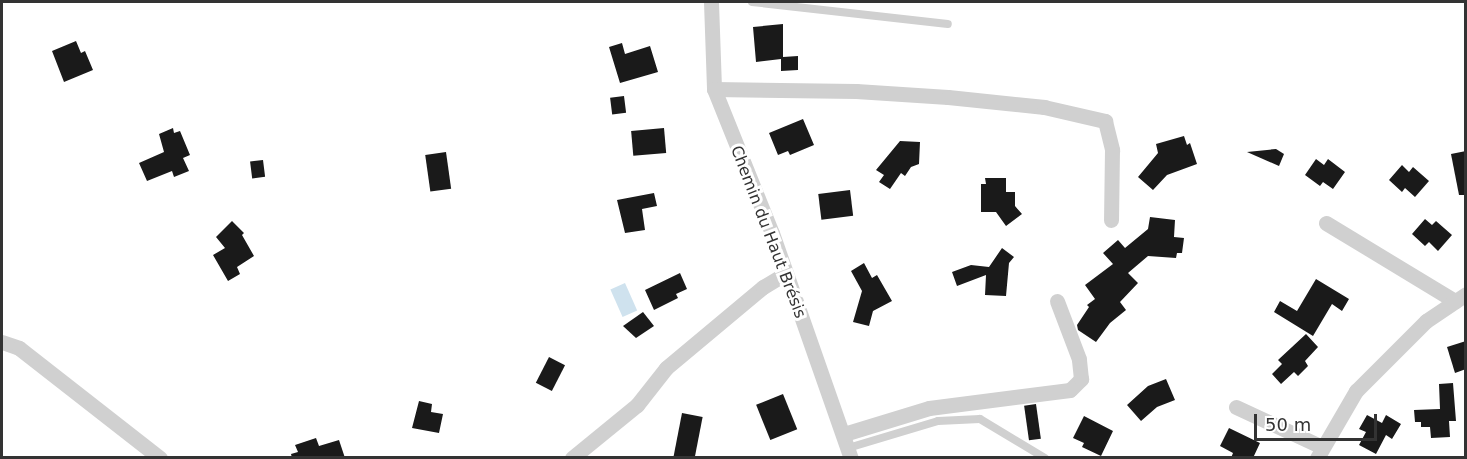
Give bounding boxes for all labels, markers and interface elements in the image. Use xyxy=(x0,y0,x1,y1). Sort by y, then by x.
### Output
street label: Chemin du Haut Brésis xyxy=(726,143,810,321)
scale bar xyxy=(1257,402,1380,440)
text: 50 m xyxy=(1265,414,1311,435)

